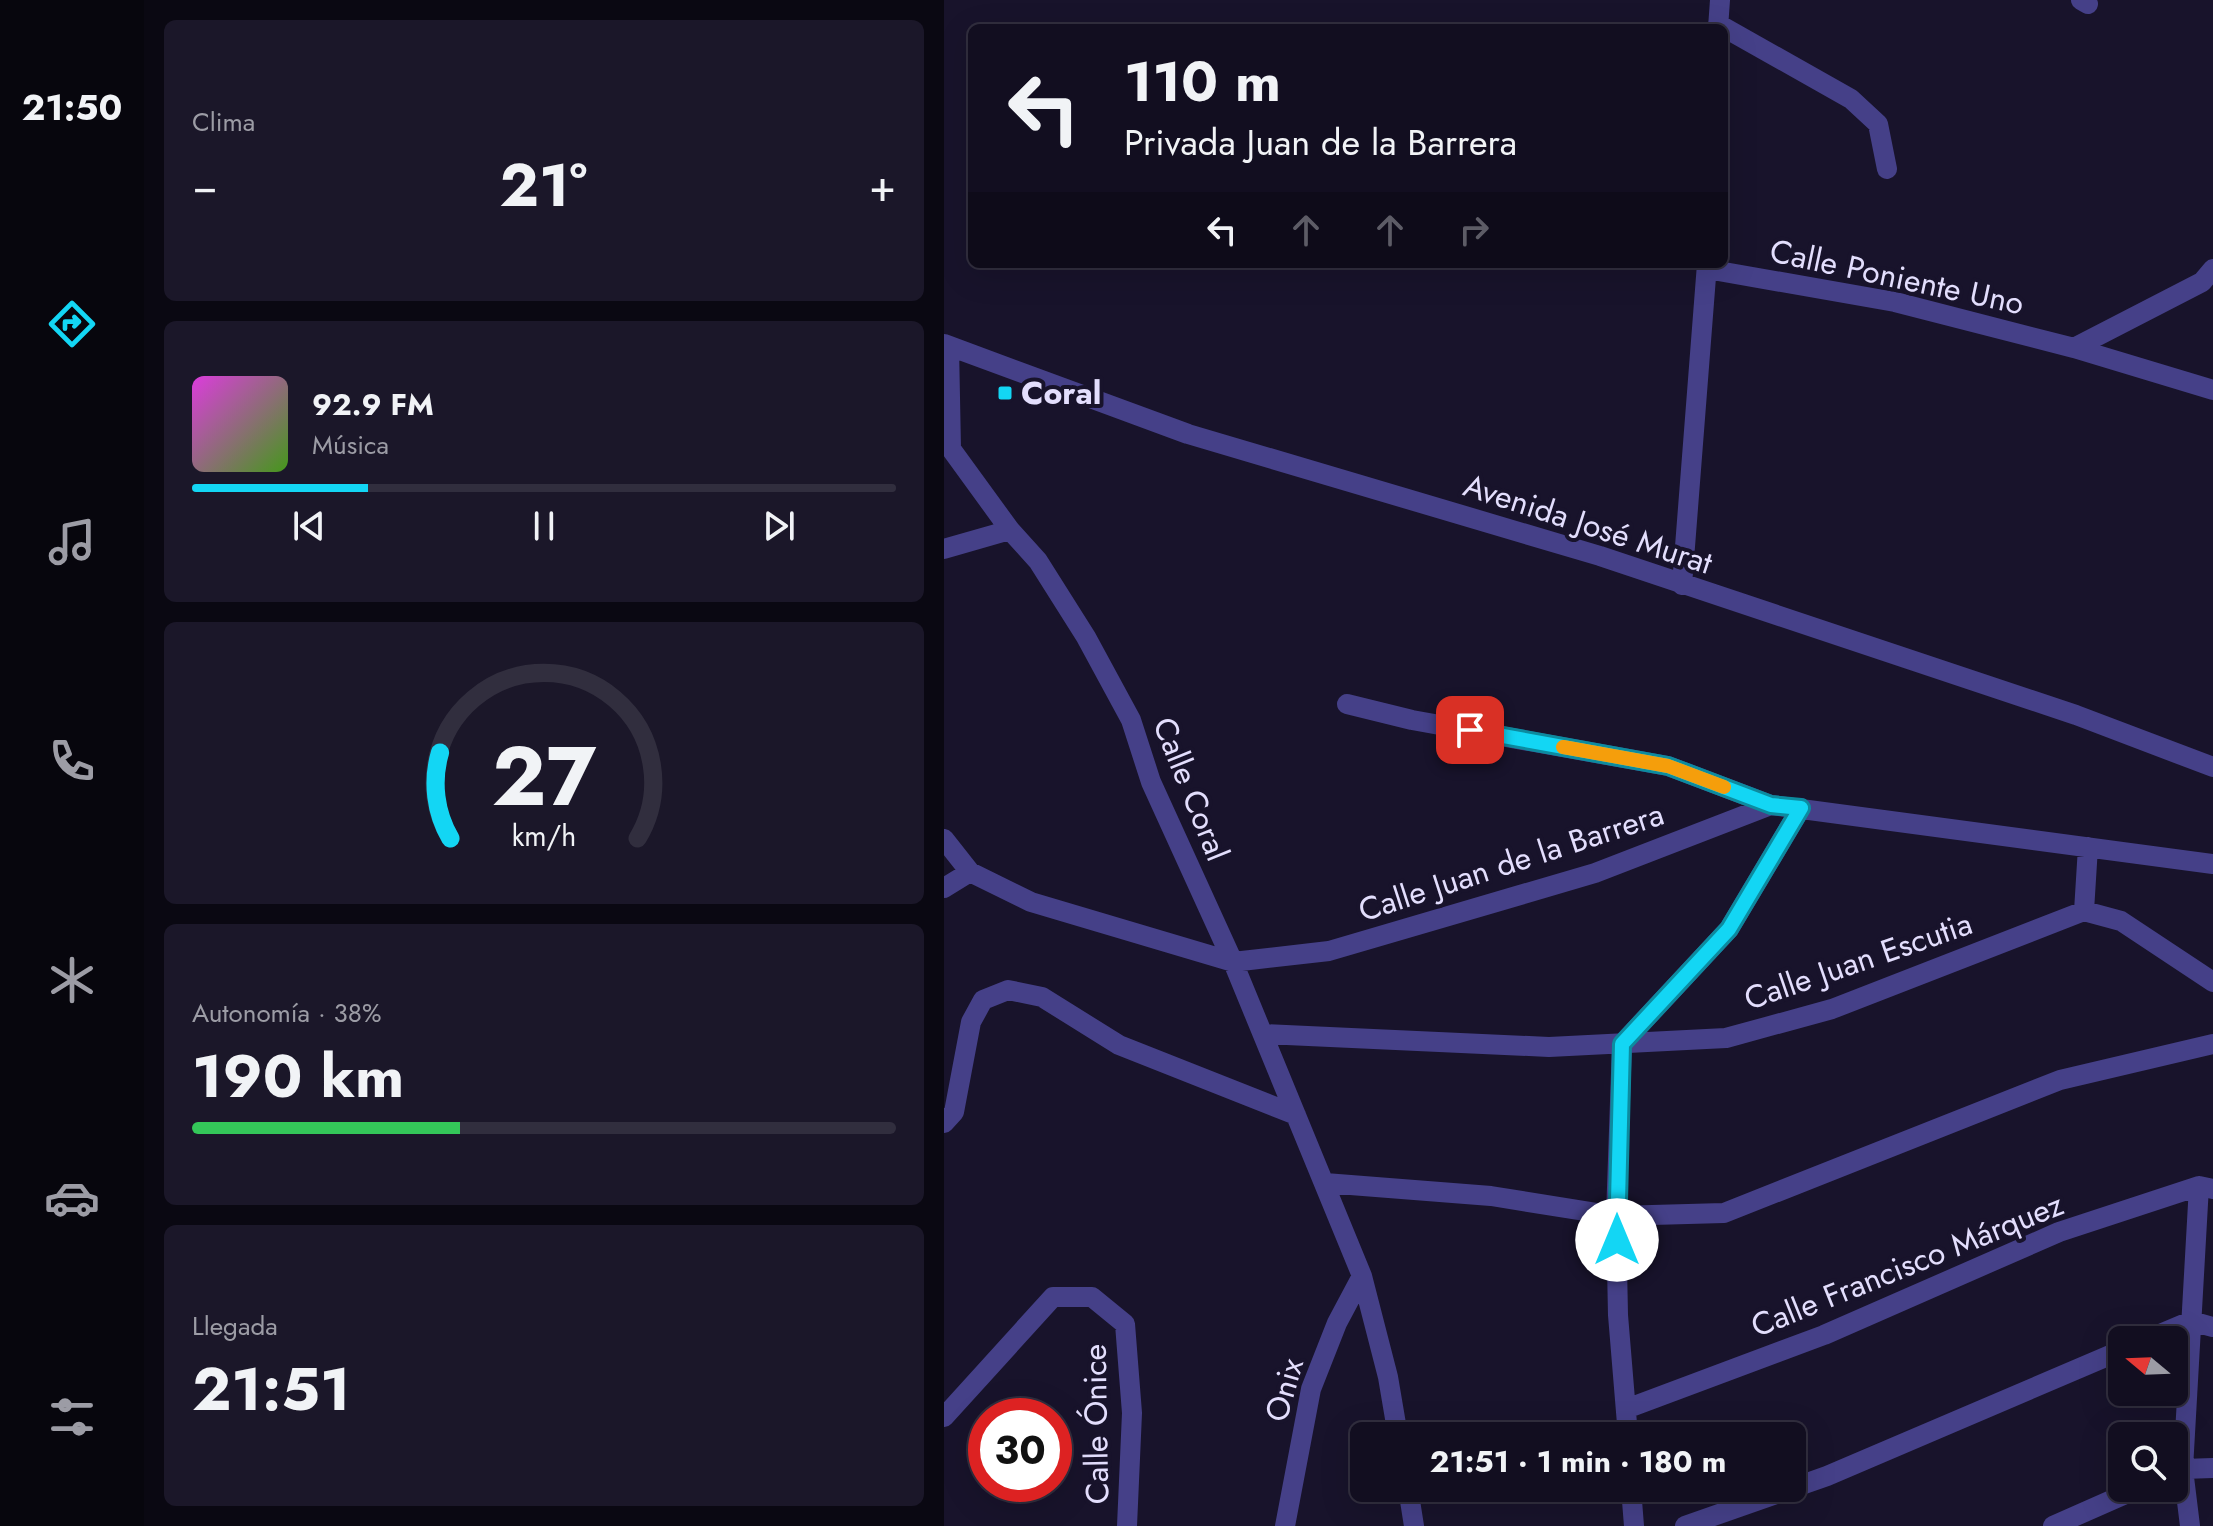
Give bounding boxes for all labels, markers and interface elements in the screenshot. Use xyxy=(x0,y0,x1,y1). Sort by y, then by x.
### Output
text: 110 m xyxy=(1124,41,1281,122)
icon: left xyxy=(992,56,1096,160)
text: 21:50 xyxy=(22,81,122,133)
text: Clima xyxy=(192,103,255,141)
text: Privada Juan de la Barrera xyxy=(1124,116,1517,168)
text: 21° xyxy=(500,142,587,229)
text: − xyxy=(192,154,218,218)
text: + xyxy=(869,154,896,218)
icon: left xyxy=(1200,208,1244,252)
icon: ahead xyxy=(1284,208,1328,252)
icon: ahead xyxy=(1368,208,1412,252)
icon: right xyxy=(1452,208,1496,252)
street label: Calle Poniente Uno xyxy=(1766,228,2028,326)
icon: directions xyxy=(44,296,100,352)
place label: Coral xyxy=(1021,370,1101,416)
text: 92.9 FM xyxy=(312,383,434,426)
marker: Coral xyxy=(996,384,1014,402)
text: Música xyxy=(312,426,389,464)
street label: Avenida José Murat xyxy=(1458,462,1718,586)
icon: previous xyxy=(287,504,331,548)
icon: pause xyxy=(522,504,566,548)
icon: next xyxy=(757,504,801,548)
icon: music xyxy=(44,514,100,570)
pin xyxy=(1436,696,1504,764)
icon: arrive xyxy=(1448,708,1492,752)
street label: Calle Coral xyxy=(1141,710,1241,868)
text: 27 xyxy=(492,716,596,836)
icon: phone xyxy=(44,733,100,789)
street label: Calle Juan de la Barrera xyxy=(1352,791,1670,933)
text: km/h xyxy=(512,815,576,857)
street label: Calle Juan Escutia xyxy=(1738,900,1978,1022)
icon: climate xyxy=(44,952,100,1008)
text: Autonomía · 38% xyxy=(192,994,381,1032)
text: 190 km xyxy=(192,1033,404,1120)
icon: car xyxy=(44,1170,100,1226)
street label: Calle Francisco Márquez xyxy=(1744,1181,2070,1349)
position arrow xyxy=(1575,1198,1659,1282)
text: Llegada xyxy=(192,1307,278,1345)
north arrow xyxy=(2108,1326,2188,1406)
map controls xyxy=(2108,1326,2188,1502)
street label: Calle Ónice xyxy=(1072,1343,1120,1505)
text: 21:51 xyxy=(192,1346,350,1433)
street label: Onix xyxy=(1253,1352,1315,1427)
icon: filters xyxy=(44,1389,100,1445)
speed limit sign: 30 xyxy=(968,1398,1072,1502)
button: search xyxy=(2108,1422,2188,1502)
text: 21:51 · 1 min · 180 m xyxy=(1430,1440,1726,1483)

